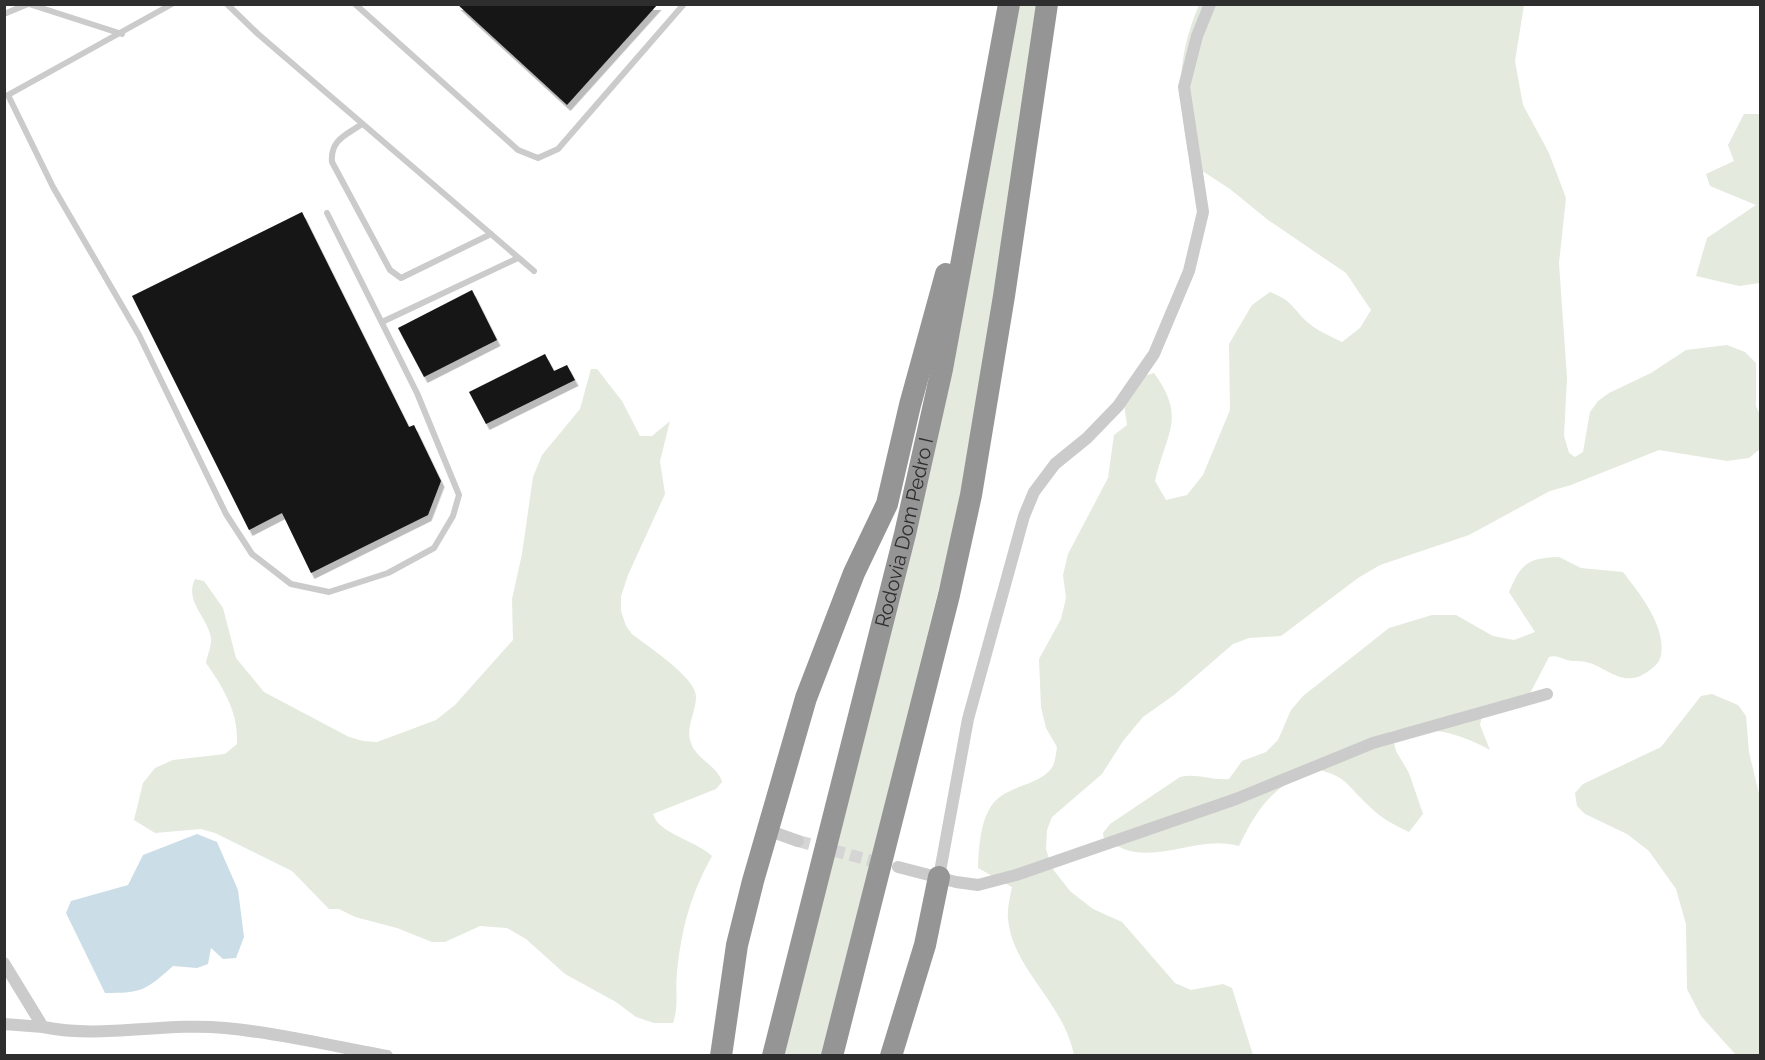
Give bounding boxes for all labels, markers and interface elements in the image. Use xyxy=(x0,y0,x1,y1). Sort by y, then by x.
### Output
street label: Rodovia Dom Pedro I xyxy=(870,435,938,630)

